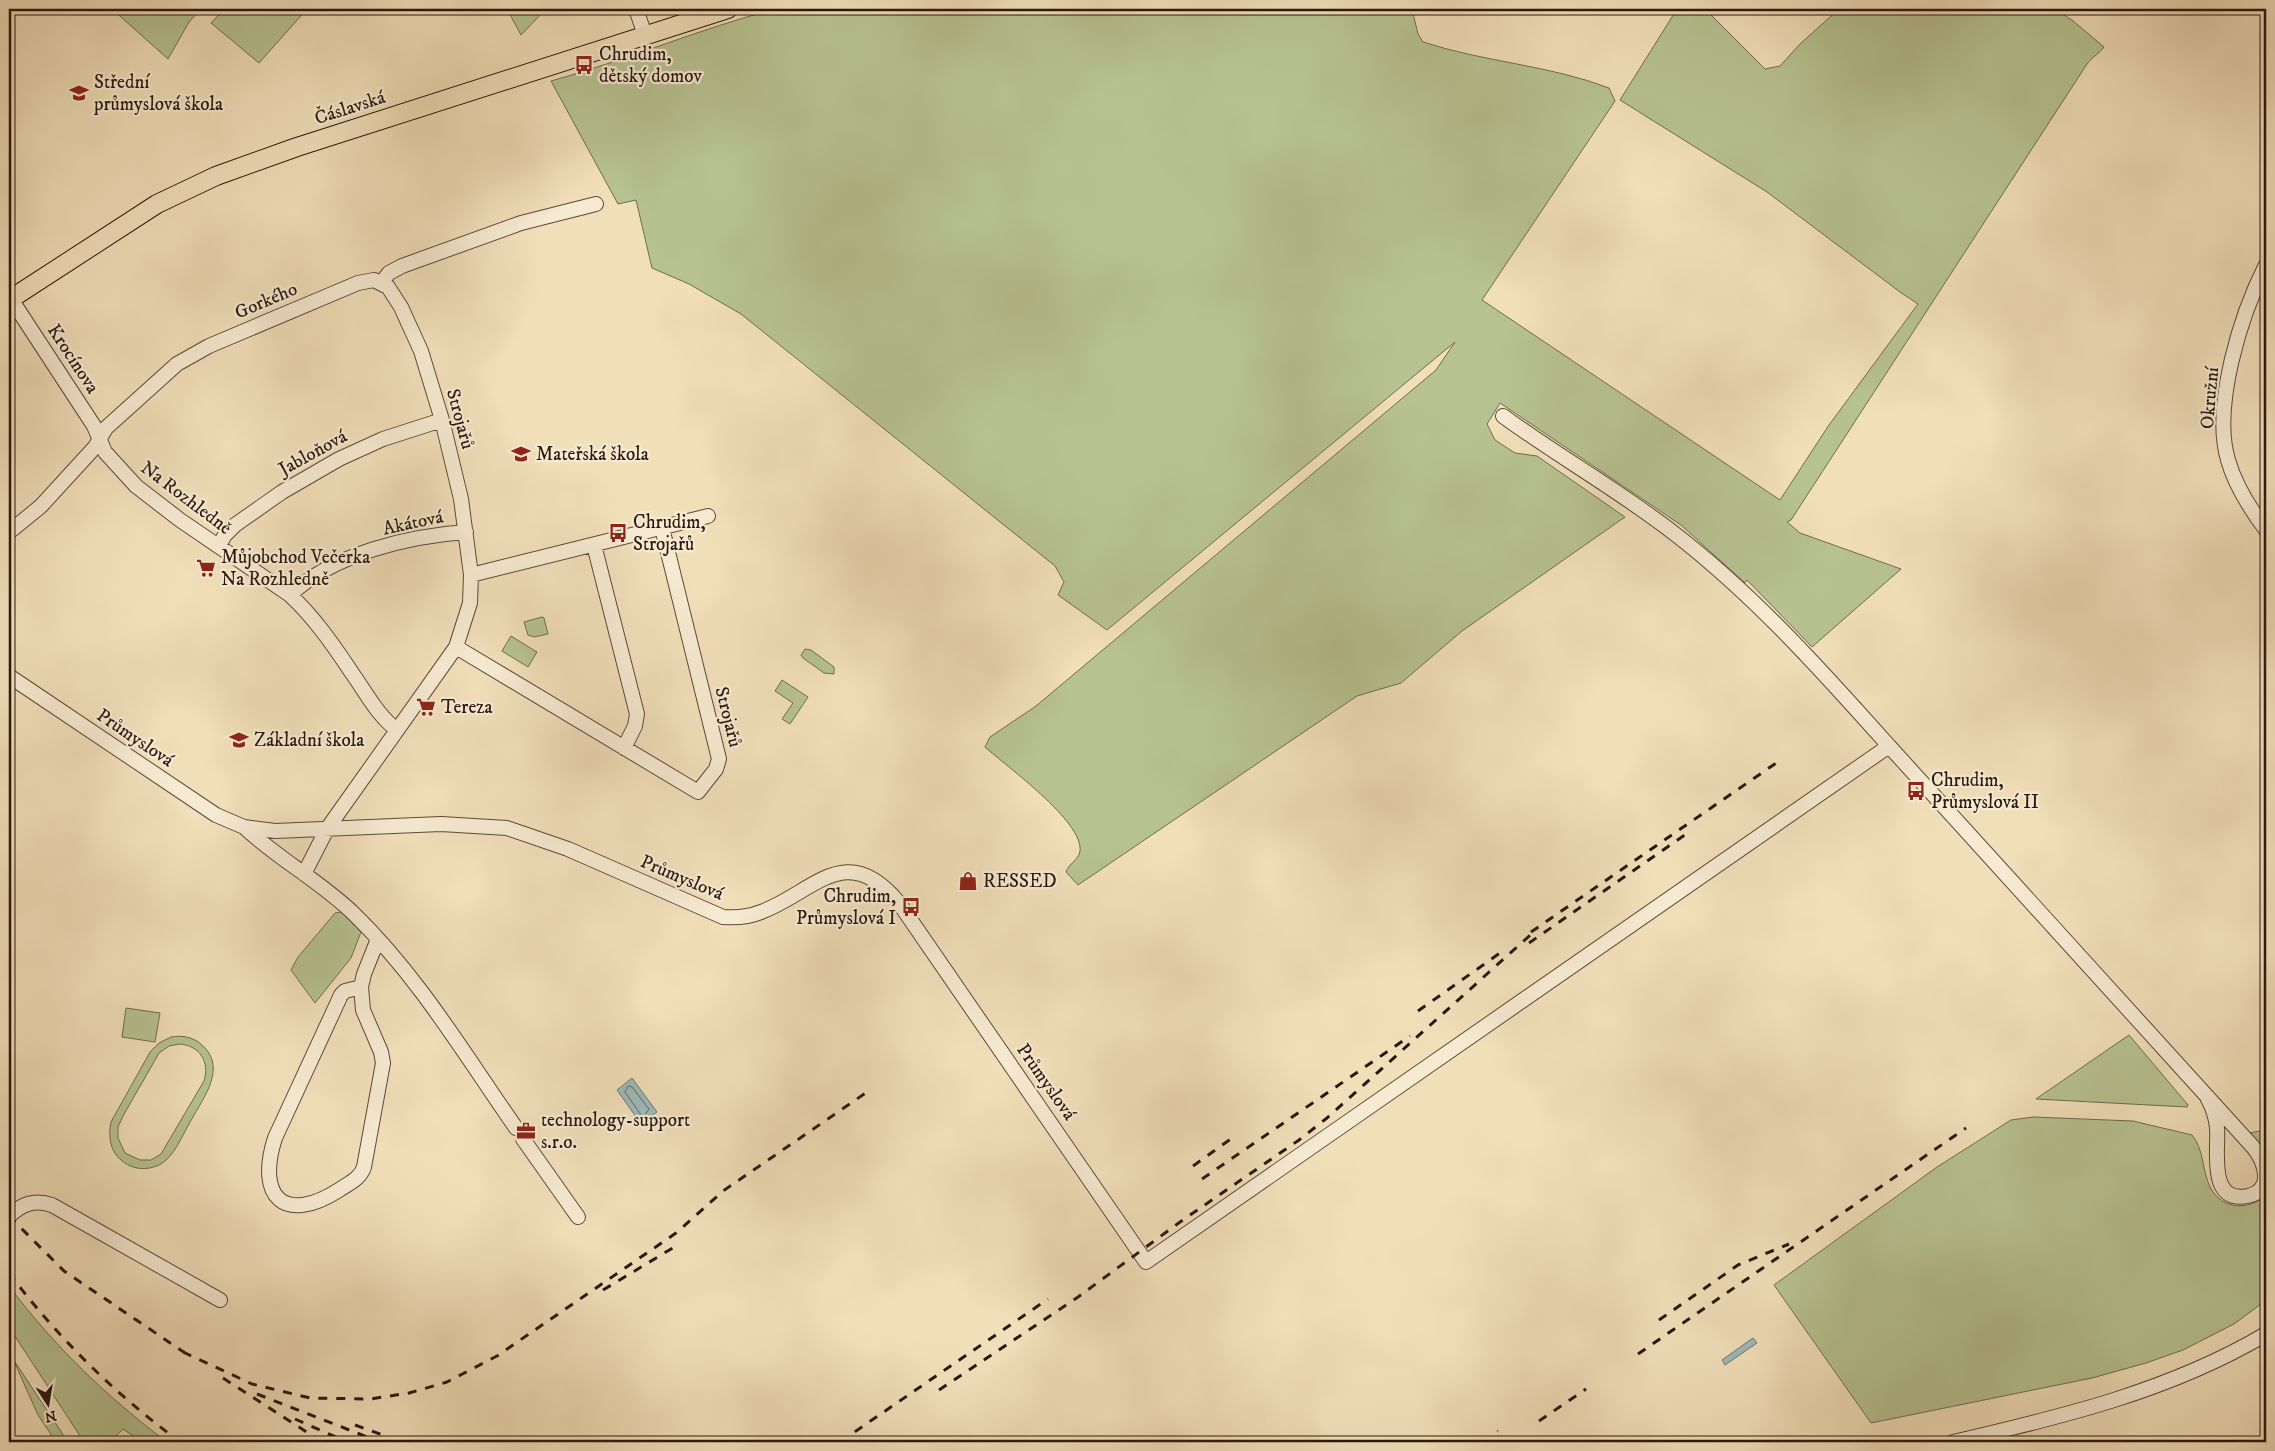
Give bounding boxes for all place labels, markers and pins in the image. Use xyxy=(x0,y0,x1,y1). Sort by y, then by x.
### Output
place label: Chrudim, dětský domov xyxy=(599,43,702,88)
bus stop icon: Chrudim, dětský domov xyxy=(573,54,595,76)
place label: Střední průmyslová škola xyxy=(93,71,223,116)
school or university icon: Střední průmyslová škola xyxy=(68,82,90,104)
school or university icon: Mateřská škola xyxy=(510,443,532,465)
place label: Mateřská škola xyxy=(536,443,649,466)
place label: Chrudim, Strojařů xyxy=(633,511,706,556)
bus stop icon: Chrudim, Strojařů xyxy=(607,522,629,544)
place label: Můjobchod Večerka Na Rozhledně xyxy=(221,546,370,591)
supermarket icon: Můjobchod Večerka Na Rozhledně xyxy=(195,557,217,579)
supermarket icon: Tereza xyxy=(415,696,437,718)
place label: Tereza xyxy=(441,696,493,719)
school or university icon: Základní škola xyxy=(228,729,250,751)
place label: Základní škola xyxy=(254,729,364,752)
place label: Chrudim, Průmyslová II xyxy=(1931,769,2039,814)
bus stop icon: Chrudim, Průmyslová II xyxy=(1905,780,1927,802)
shop icon: RESSED xyxy=(957,870,979,892)
place label: RESSED xyxy=(983,870,1057,893)
place label: Chrudim, Průmyslová I xyxy=(796,885,896,930)
bus stop icon: Chrudim, Průmyslová I xyxy=(900,896,922,918)
place label: technology-support s.r.o. xyxy=(541,1109,690,1154)
office icon: technology-support s.r.o. xyxy=(515,1120,537,1142)

